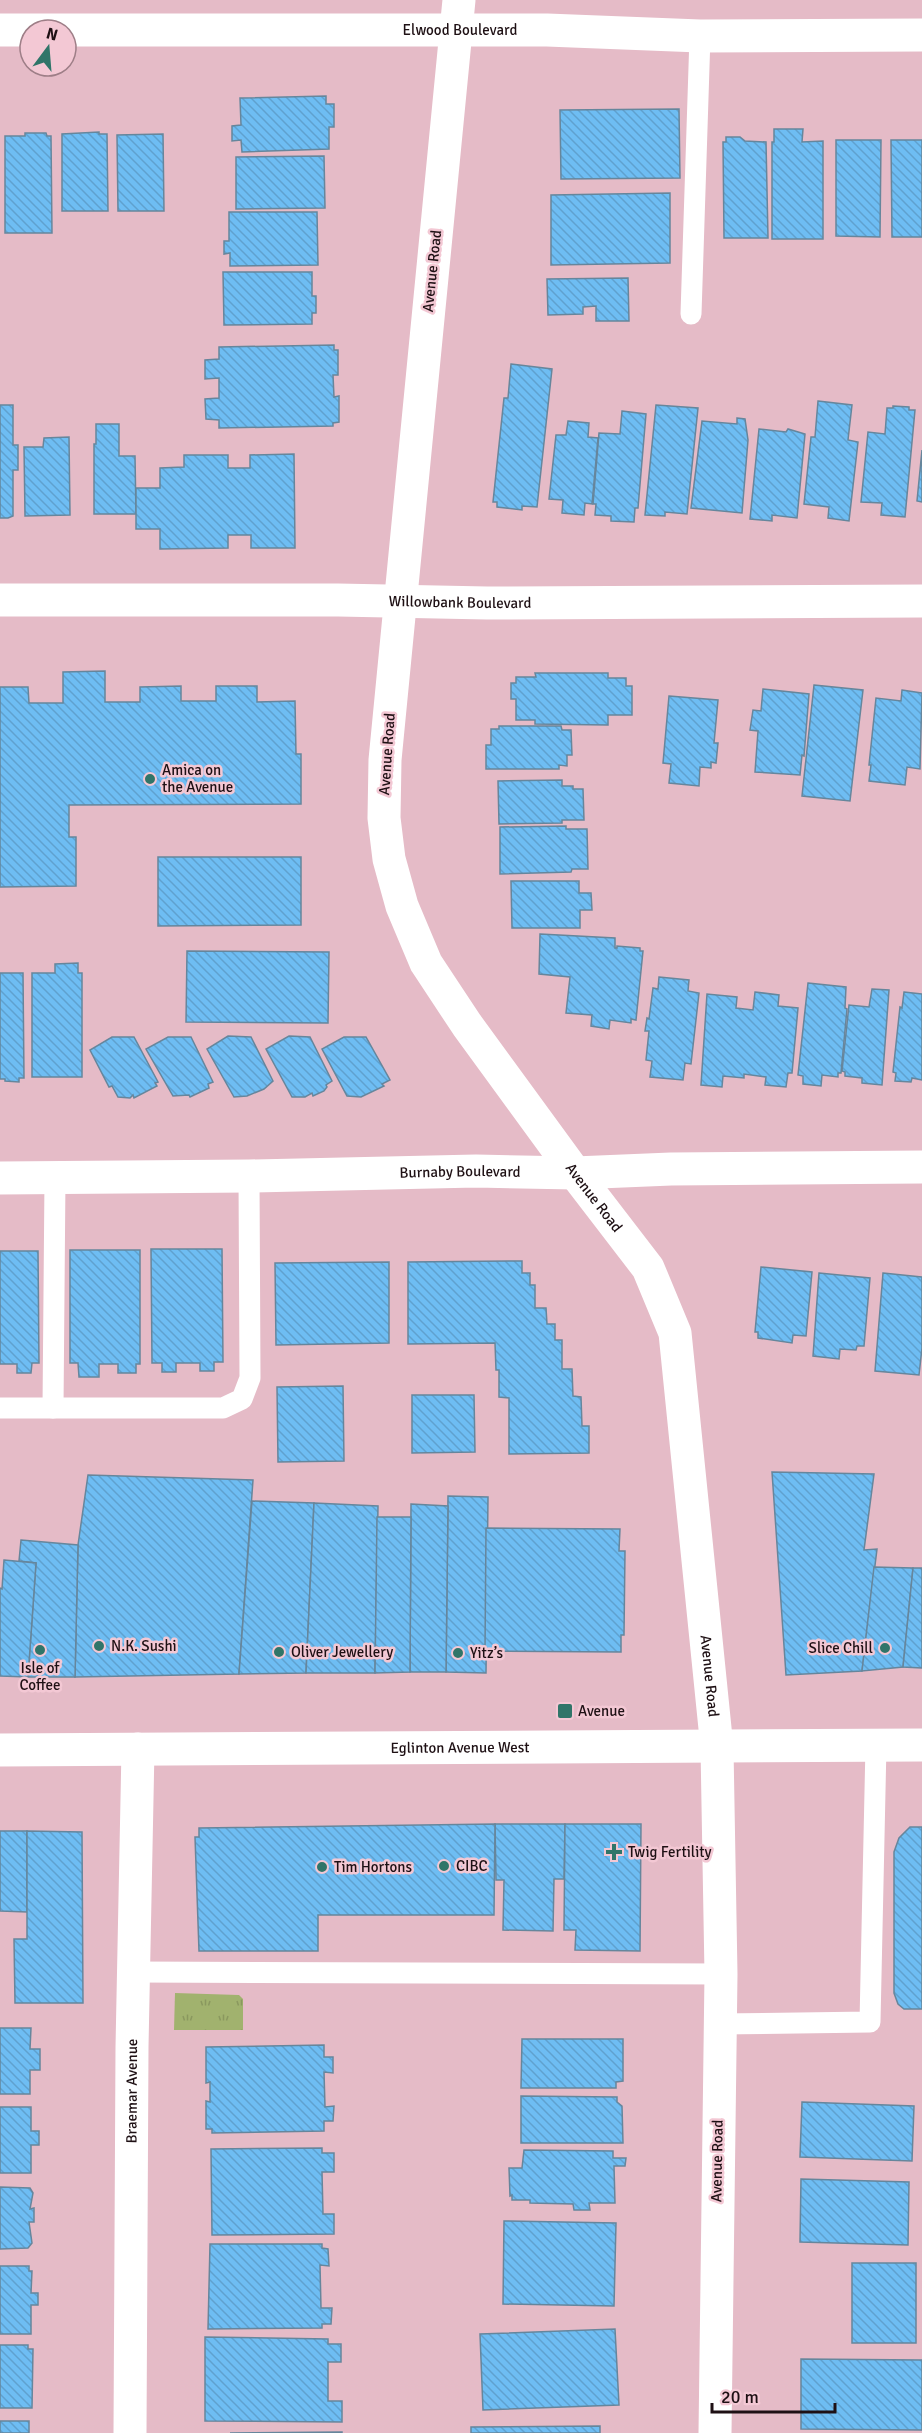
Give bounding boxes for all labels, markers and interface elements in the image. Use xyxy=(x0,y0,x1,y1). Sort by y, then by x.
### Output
north arrow xyxy=(18,18,78,78)
street label: Elwood Boulevard xyxy=(403,21,517,39)
text: N xyxy=(44,23,60,46)
street label: Avenue Road xyxy=(419,229,445,313)
street label: Willowbank Boulevard xyxy=(388,592,531,612)
street label: Avenue Road xyxy=(375,712,399,796)
place label: Amica on the Avenue xyxy=(162,761,233,796)
marker: Amica on the Avenue xyxy=(143,772,157,786)
street label: Avenue Road xyxy=(562,1159,626,1236)
street label: Burnaby Boulevard xyxy=(399,1162,521,1182)
street label: Avenue Road xyxy=(697,1634,723,1718)
place label: N.K. Sushi xyxy=(111,1637,177,1655)
marker: N.K. Sushi xyxy=(92,1639,106,1653)
place label: Slice Chill xyxy=(809,1639,873,1657)
marker: Slice Chill xyxy=(878,1641,892,1655)
marker: Isle of Coffee xyxy=(33,1643,47,1657)
place label: Oliver Jewellery xyxy=(291,1643,393,1661)
place label: Yitz’s xyxy=(470,1644,503,1662)
marker: Oliver Jewellery xyxy=(272,1645,286,1659)
marker: Yitz’s xyxy=(451,1646,465,1660)
place label: Isle of Coffee xyxy=(19,1659,61,1694)
marker: Avenue xyxy=(556,1702,574,1720)
place label: Avenue xyxy=(578,1702,625,1720)
street label: Eglinton Avenue West xyxy=(390,1738,530,1757)
marker: Twig Fertility xyxy=(605,1843,623,1861)
place label: Twig Fertility xyxy=(628,1843,711,1861)
place label: CIBC xyxy=(456,1857,488,1875)
place label: Tim Hortons xyxy=(334,1858,413,1876)
marker: CIBC xyxy=(437,1859,451,1873)
marker: Tim Hortons xyxy=(315,1860,329,1874)
street label: Braemar Avenue xyxy=(123,2038,141,2143)
street label: Avenue Road xyxy=(707,2120,727,2202)
scale bar xyxy=(712,2376,835,2414)
text: 20 m xyxy=(721,2386,759,2408)

